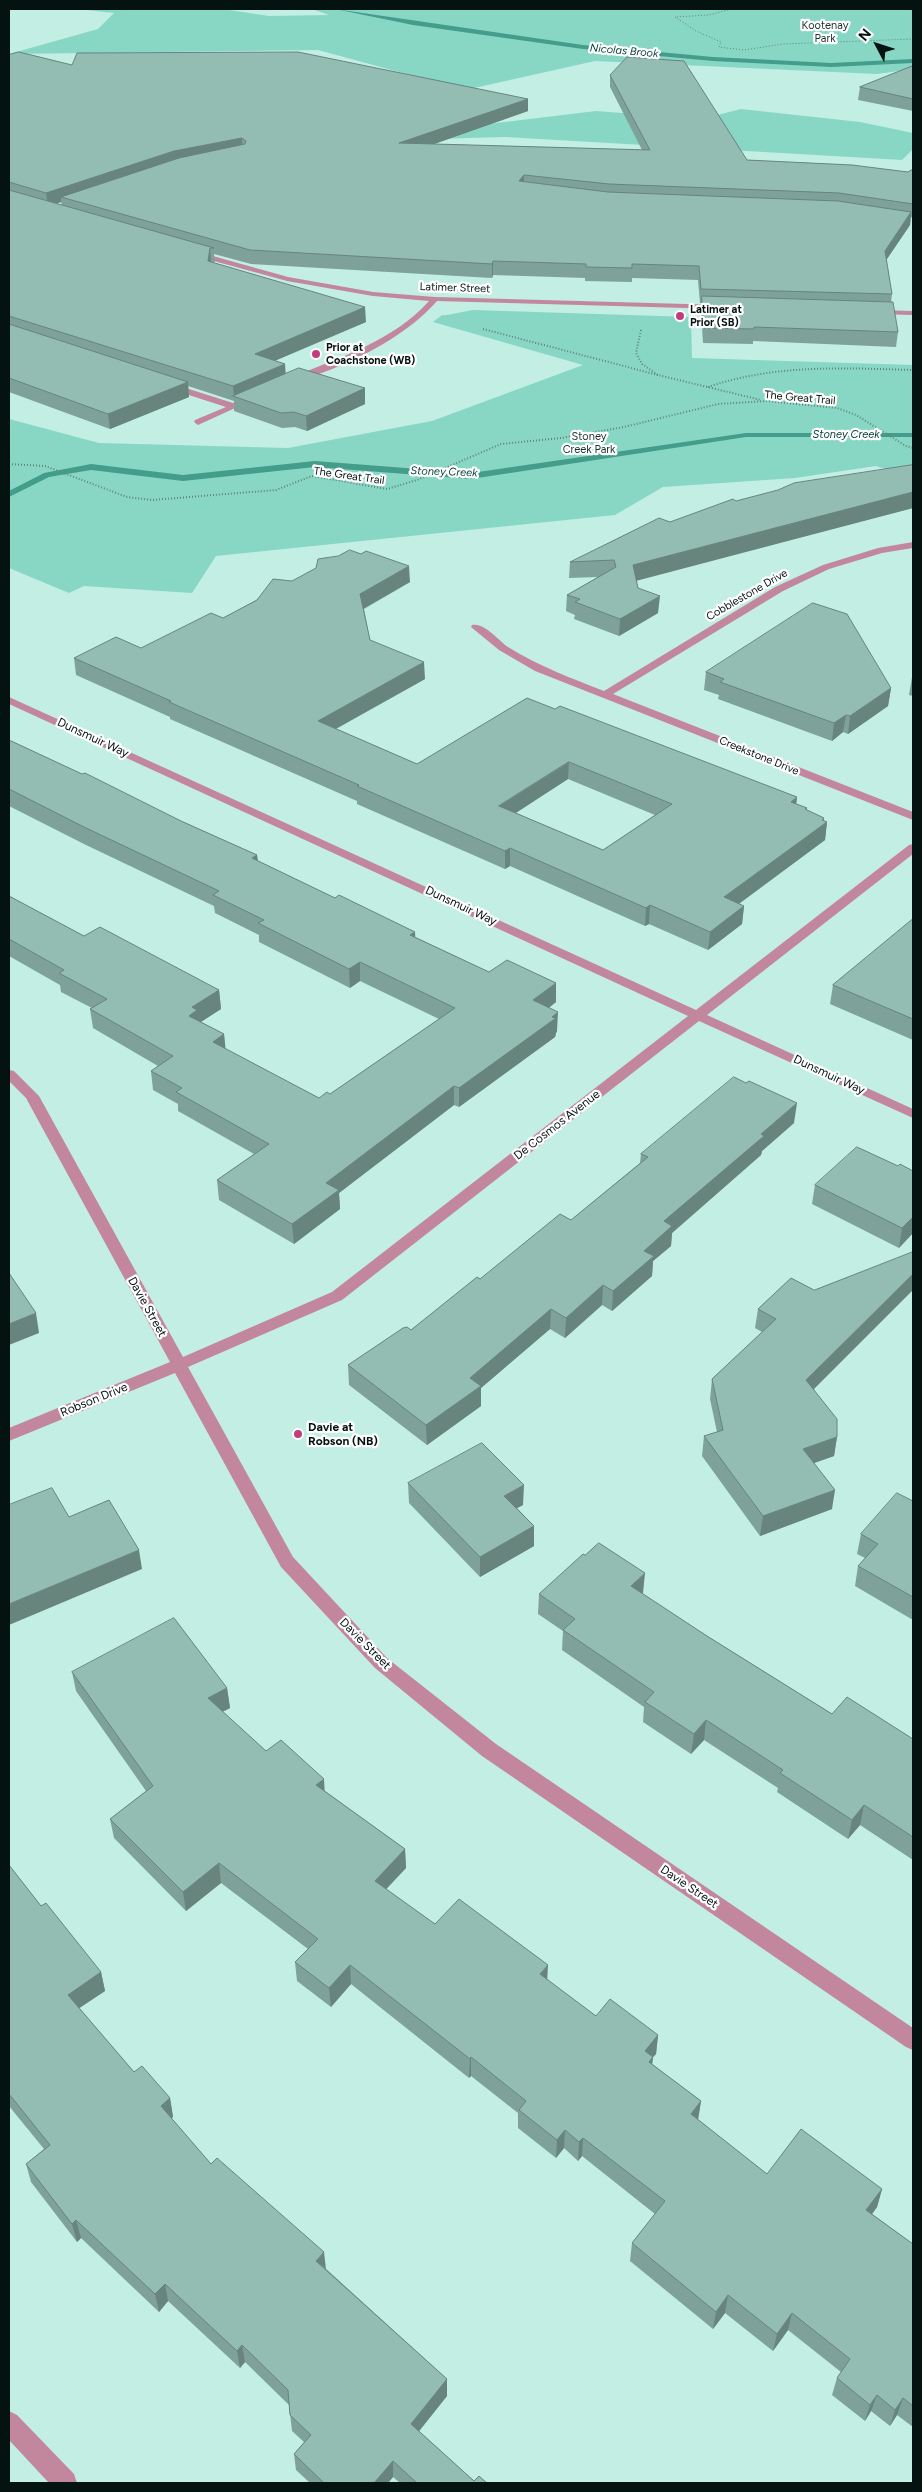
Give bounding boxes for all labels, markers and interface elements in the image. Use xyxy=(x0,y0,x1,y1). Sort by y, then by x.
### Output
park label: Kootenay Park xyxy=(802,19,848,45)
north arrow xyxy=(852,20,902,70)
text: N xyxy=(855,25,875,45)
water label: Nicolas Brook xyxy=(589,41,659,61)
street label: Latimer Street xyxy=(419,280,491,296)
place label: Latimer at Prior (SB) xyxy=(690,303,742,329)
marker: Latimer at Prior (SB) xyxy=(674,310,686,322)
place label: Prior at Coachstone (WB) xyxy=(326,341,415,367)
marker: Prior at Coachstone (WB) xyxy=(310,348,322,360)
street label: The Great Trail xyxy=(764,388,836,408)
water label: Stoney Creek xyxy=(812,428,880,442)
park label: Stoney Creek Park xyxy=(563,430,615,456)
street label: The Great Trail xyxy=(313,464,385,488)
water label: Stoney Creek xyxy=(410,464,478,480)
street label: Cobblestone Drive xyxy=(704,566,790,624)
street label: Dunsmuir Way xyxy=(55,715,131,761)
street label: Creekstone Drive xyxy=(717,734,801,778)
street label: Dunsmuir Way xyxy=(423,883,499,929)
street label: Dunsmuir Way xyxy=(791,1052,867,1098)
street label: De Cosmos Avenue xyxy=(511,1087,603,1163)
street label: Davie Street xyxy=(125,1274,169,1340)
street label: Robson Drive xyxy=(58,1380,130,1420)
place label: Davie at Robson (NB) xyxy=(308,1420,378,1448)
marker: Davie at Robson (NB) xyxy=(292,1428,304,1440)
street label: Davie Street xyxy=(336,1615,394,1673)
street label: Davie Street xyxy=(657,1862,721,1912)

